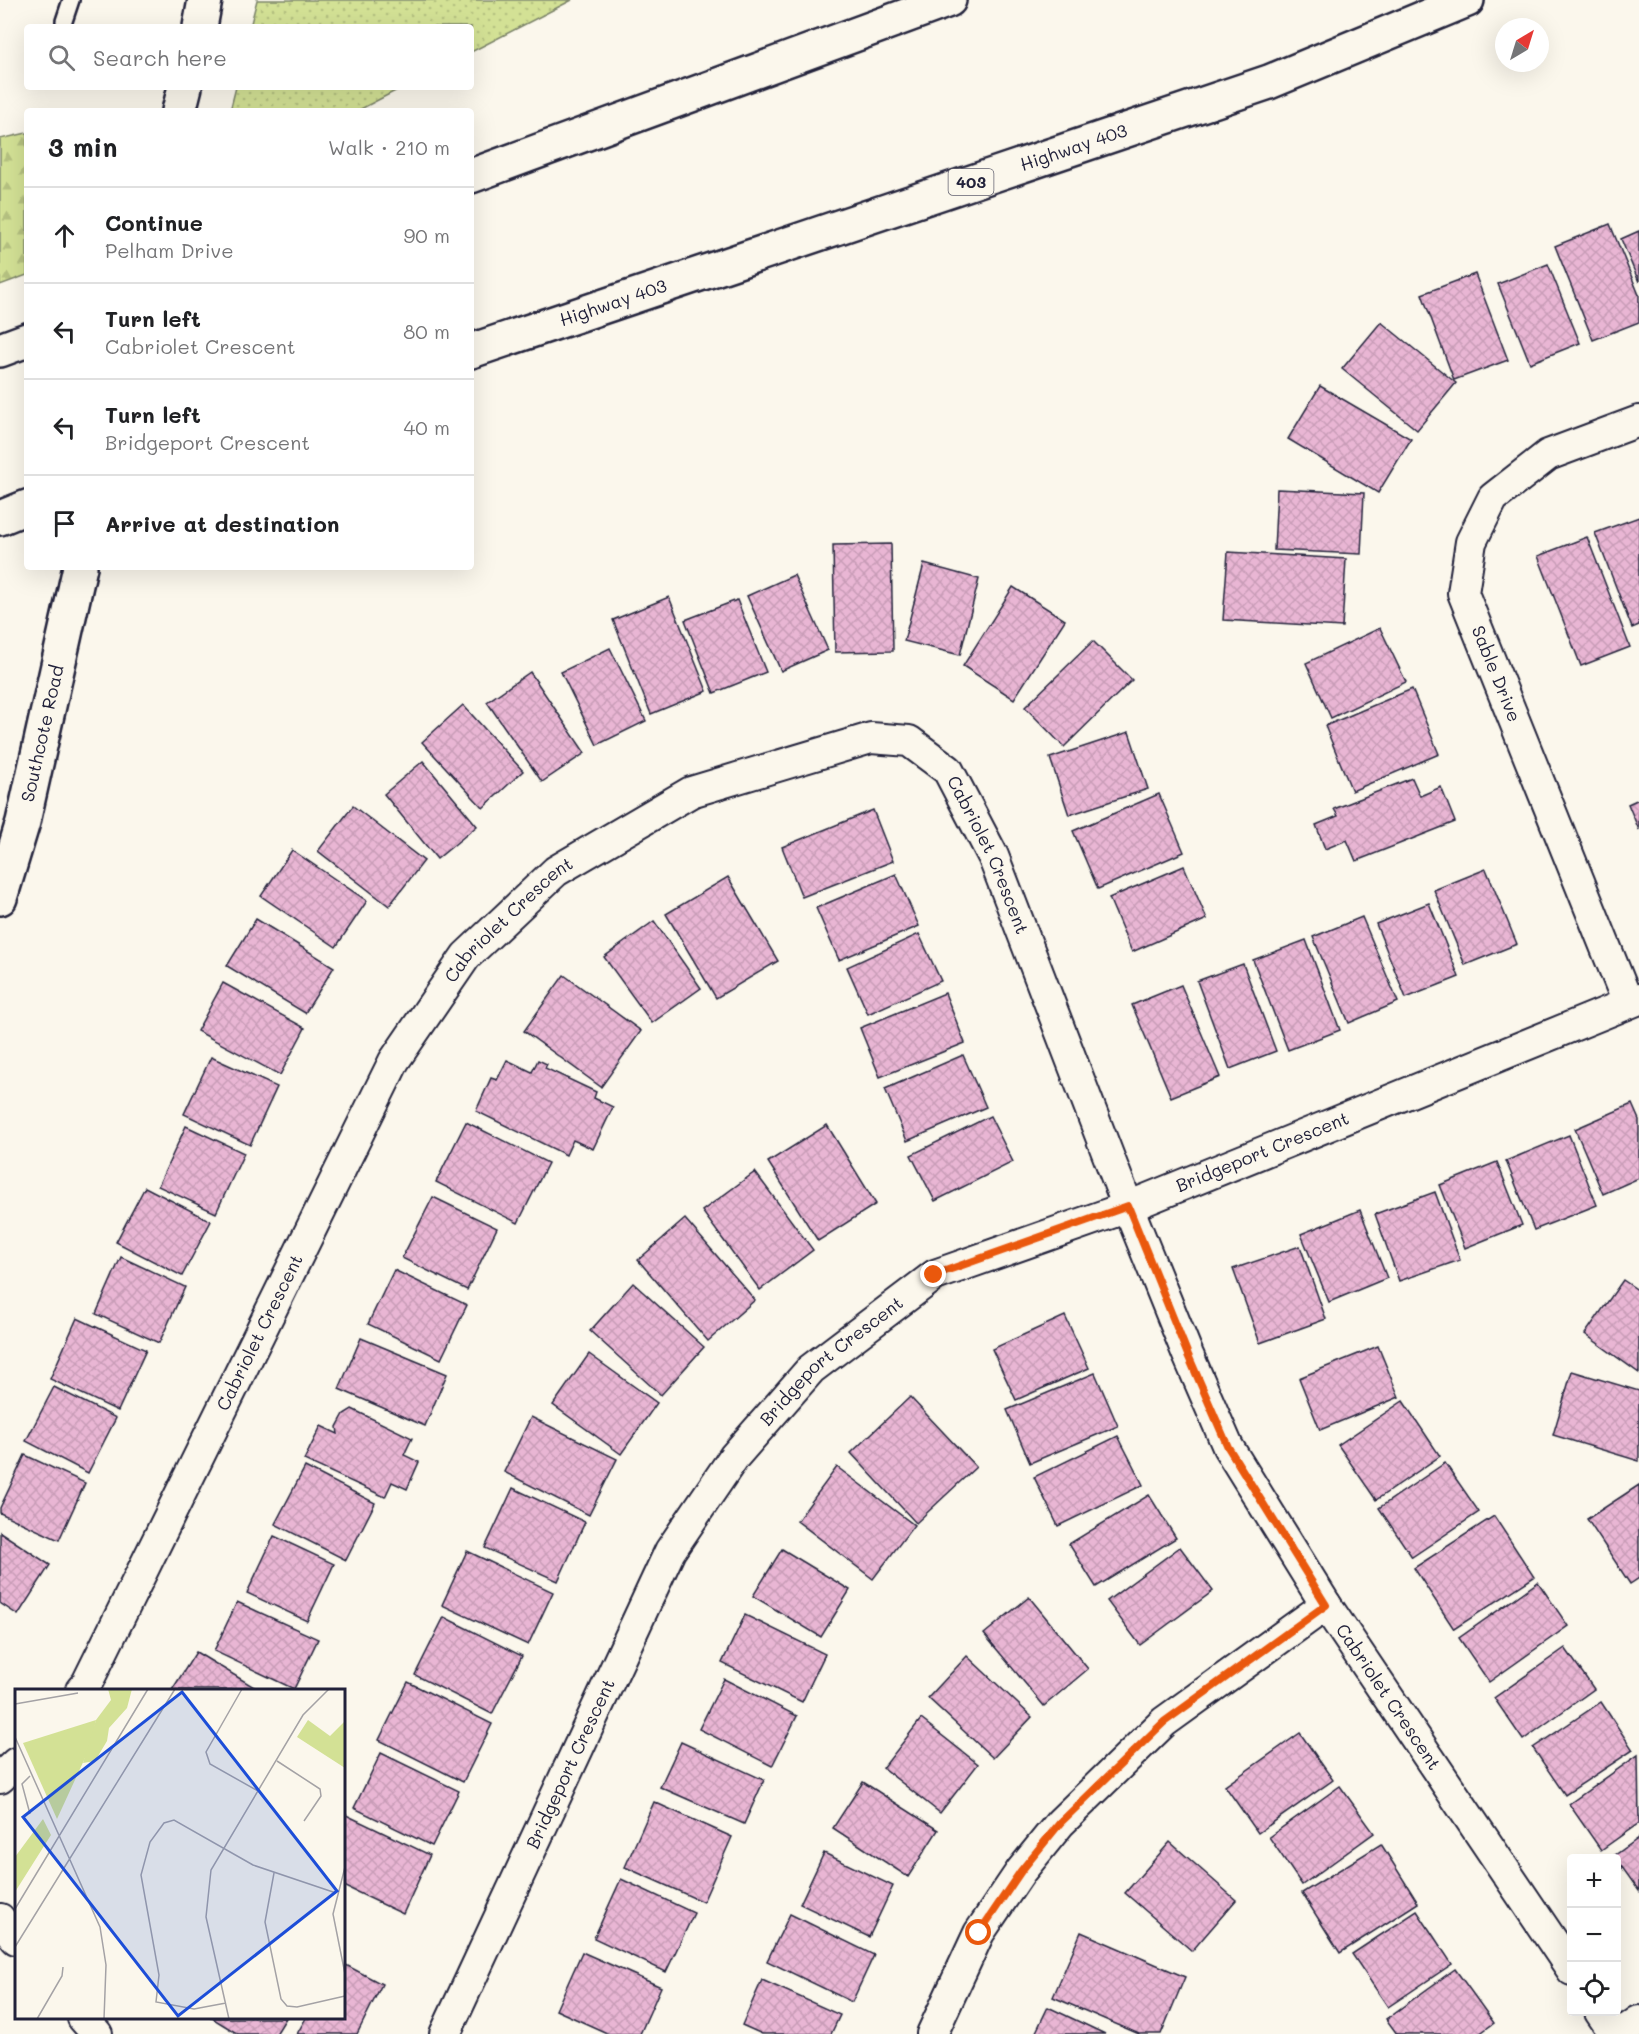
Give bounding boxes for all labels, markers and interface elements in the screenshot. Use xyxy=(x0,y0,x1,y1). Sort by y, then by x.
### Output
north arrow xyxy=(1495,18,1549,72)
search box xyxy=(24,24,474,90)
icon: search xyxy=(45,41,78,74)
text: Search here xyxy=(93,43,227,72)
street label: Highway 403 xyxy=(1017,118,1130,176)
text: 3 min xyxy=(48,130,117,164)
text: Walk · 210 m xyxy=(328,134,450,160)
road number: 403 xyxy=(948,169,994,195)
text: Continue xyxy=(105,208,203,237)
icon: ahead xyxy=(48,219,81,252)
text: 90 m xyxy=(404,222,450,248)
text: Pelham Drive xyxy=(105,237,234,263)
street label: Highway 403 xyxy=(556,273,670,331)
text: Turn left xyxy=(105,304,201,333)
icon: left xyxy=(48,315,81,348)
text: 80 m xyxy=(403,318,450,344)
text: Cabriolet Crescent xyxy=(105,333,296,359)
text: Turn left xyxy=(105,400,201,429)
icon: left xyxy=(48,411,81,444)
text: 40 m xyxy=(404,414,450,440)
text: Bridgeport Crescent xyxy=(105,429,310,455)
icon: arrive xyxy=(48,507,81,540)
text: Arrive at destination xyxy=(105,509,340,538)
street label: Sable Drive xyxy=(1467,622,1527,725)
street label: Southcote Road xyxy=(15,663,69,804)
street label: Cabriolet Crescent xyxy=(942,771,1035,937)
street label: Cabriolet Crescent xyxy=(438,851,577,987)
street label: Bridgeport Crescent xyxy=(1172,1105,1352,1197)
street label: Cabriolet Crescent xyxy=(210,1250,308,1414)
route end xyxy=(920,1261,946,1287)
street label: Bridgeport Crescent xyxy=(754,1290,908,1430)
street label: Cabriolet Crescent xyxy=(1331,1619,1447,1774)
street label: Bridgeport Crescent xyxy=(520,1675,620,1852)
inset map xyxy=(15,1689,345,2019)
map controls xyxy=(1567,1854,1621,2016)
button: + xyxy=(1567,1854,1621,1908)
button: − xyxy=(1567,1908,1621,1962)
route start xyxy=(965,1919,991,1945)
button: locate xyxy=(1567,1962,1621,2016)

